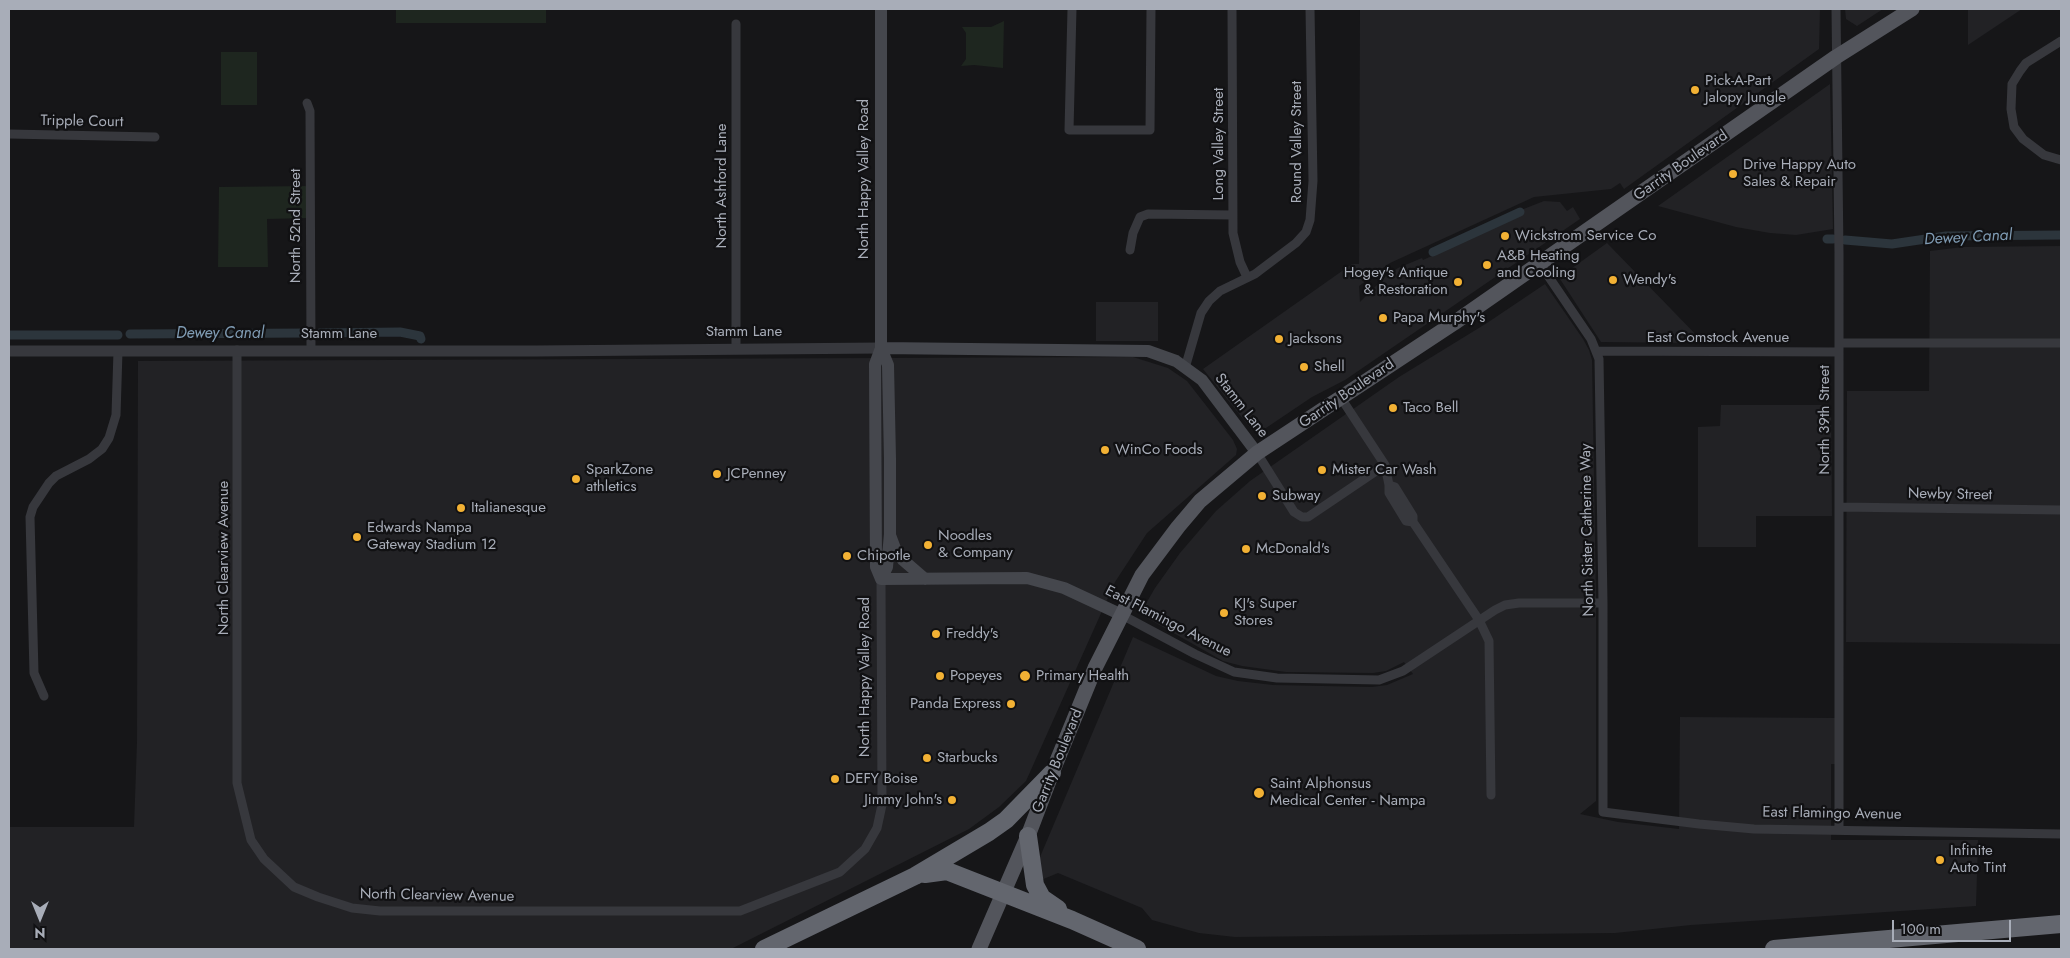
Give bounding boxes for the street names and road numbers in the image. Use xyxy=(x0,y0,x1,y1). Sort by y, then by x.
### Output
street label: Round Valley Street xyxy=(1288,81,1306,203)
street label: Long Valley Street xyxy=(1210,88,1228,200)
street label: North Happy Valley Road xyxy=(855,99,873,259)
street label: Tripple Court xyxy=(41,112,123,132)
street label: North Ashford Lane xyxy=(713,124,731,248)
street label: Garrity Boulevard xyxy=(1631,127,1731,205)
street label: North 52nd Street xyxy=(287,169,305,283)
street label: Stamm Lane xyxy=(706,323,782,341)
street label: Stamm Lane xyxy=(301,325,377,343)
street label: East Comstock Avenue xyxy=(1647,329,1789,347)
street label: Garrity Boulevard xyxy=(1296,356,1398,432)
street label: North 39th Street xyxy=(1816,365,1834,475)
street label: Stamm Lane xyxy=(1210,370,1272,442)
street label: North Sister Catherine Way xyxy=(1577,443,1599,617)
street label: North Clearview Avenue xyxy=(215,481,233,635)
street label: Newby Street xyxy=(1908,485,1992,505)
street label: East Flamingo Avenue xyxy=(1102,582,1234,662)
street label: North Happy Valley Road xyxy=(856,597,874,757)
street label: Garrity Boulevard xyxy=(1029,706,1087,816)
street label: East Flamingo Avenue xyxy=(1762,804,1902,824)
street label: North Clearview Avenue xyxy=(360,886,514,906)

